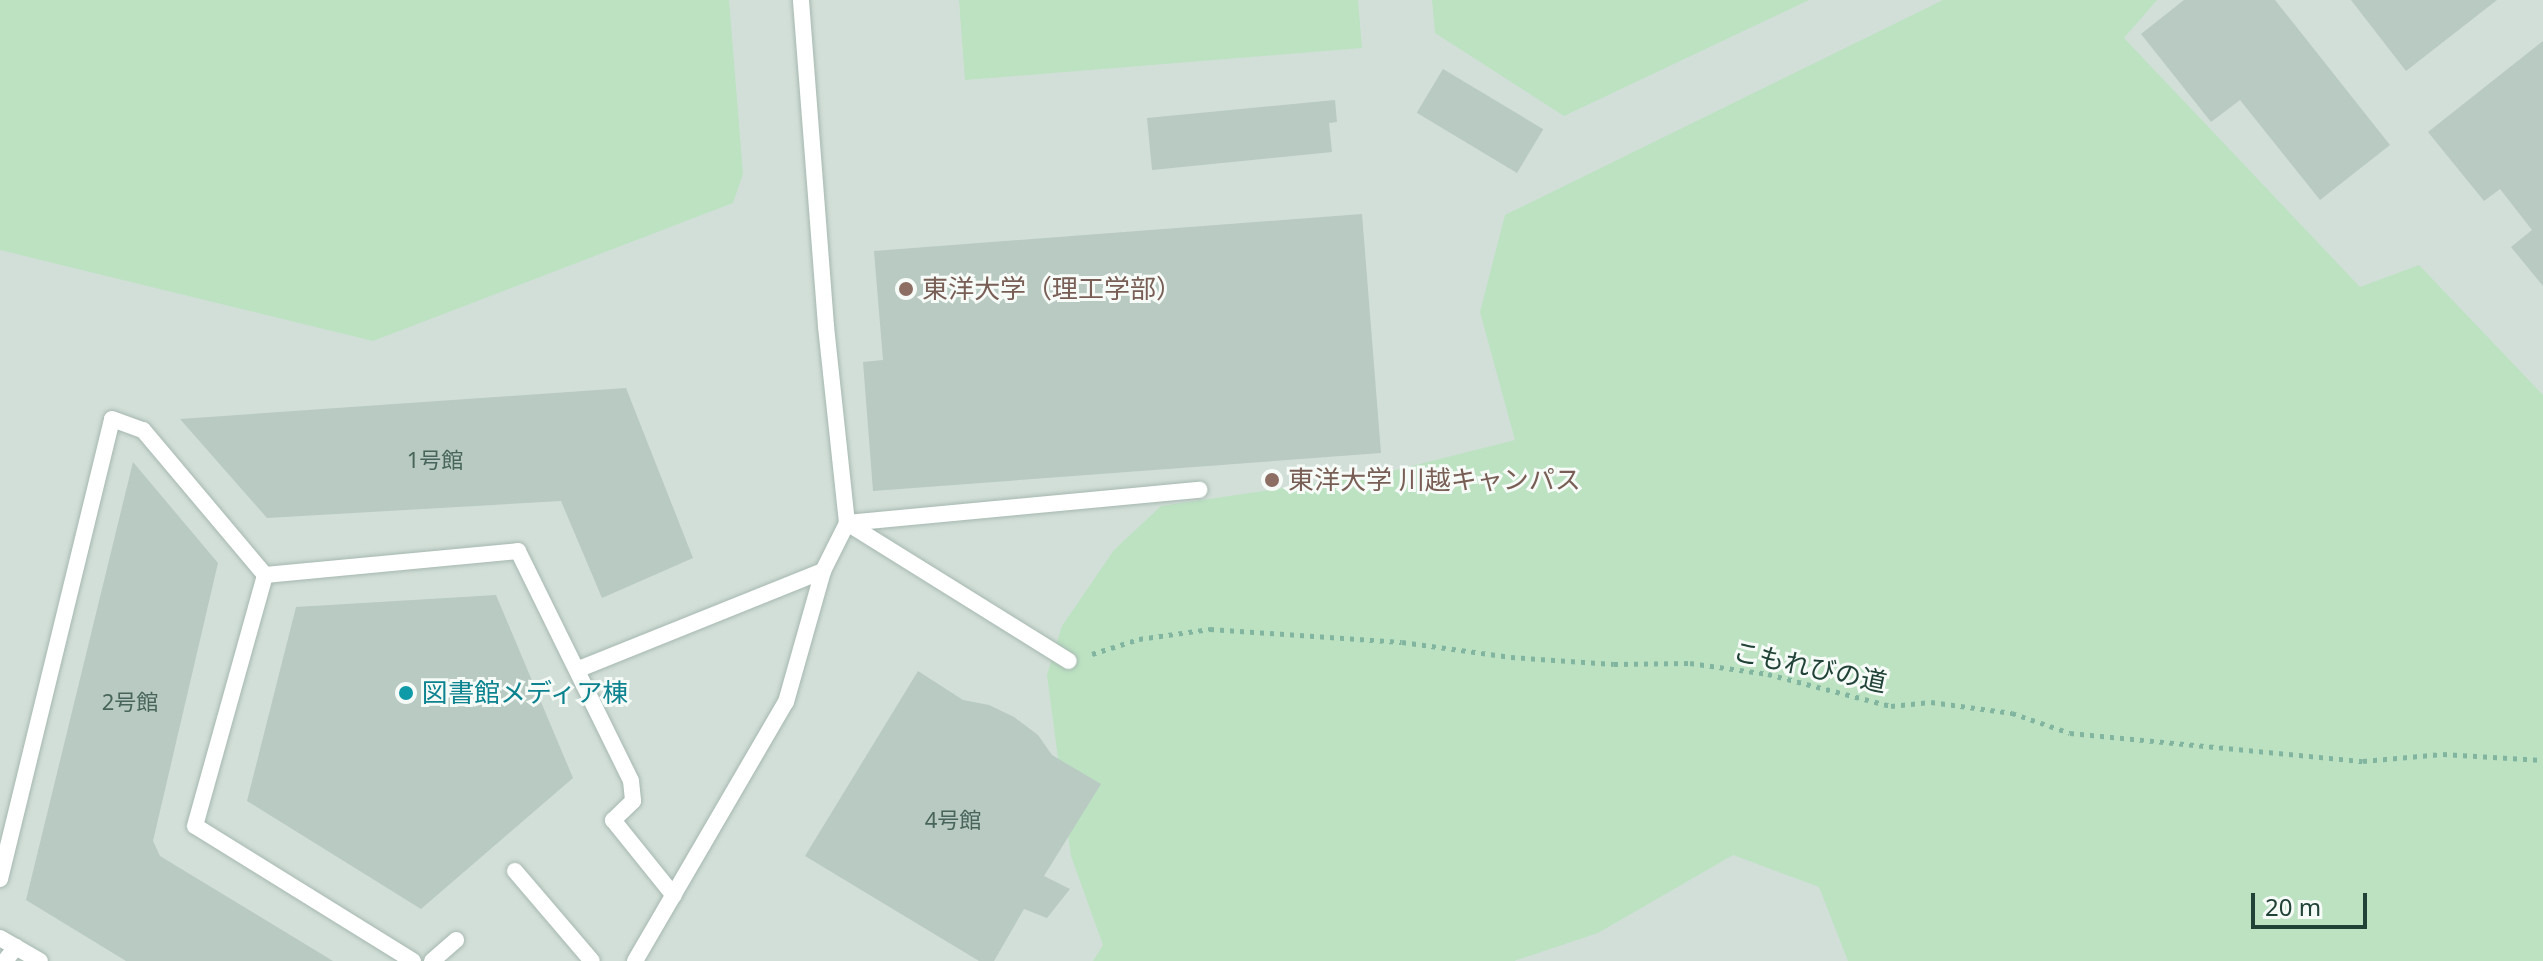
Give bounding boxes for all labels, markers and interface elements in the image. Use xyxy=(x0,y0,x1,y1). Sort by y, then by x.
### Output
place label: 東洋大学（理工学部） xyxy=(922,273,1182,305)
marker: 東洋大学（理工学部） xyxy=(897,280,915,298)
house number: 1号館 xyxy=(407,447,463,473)
place label: 東洋大学 川越キャンパス xyxy=(1288,464,1581,496)
marker: 東洋大学 川越キャンパス xyxy=(1263,471,1281,489)
street label: こもれびの道 xyxy=(1730,636,1890,698)
place label: 図書館メディア棟 xyxy=(422,677,630,709)
marker: 図書館メディア棟 xyxy=(397,684,415,702)
house number: 2号館 xyxy=(102,689,158,715)
house number: 4号館 xyxy=(925,807,981,833)
scale bar xyxy=(2255,877,2371,927)
text: 20 m xyxy=(2265,890,2321,923)

